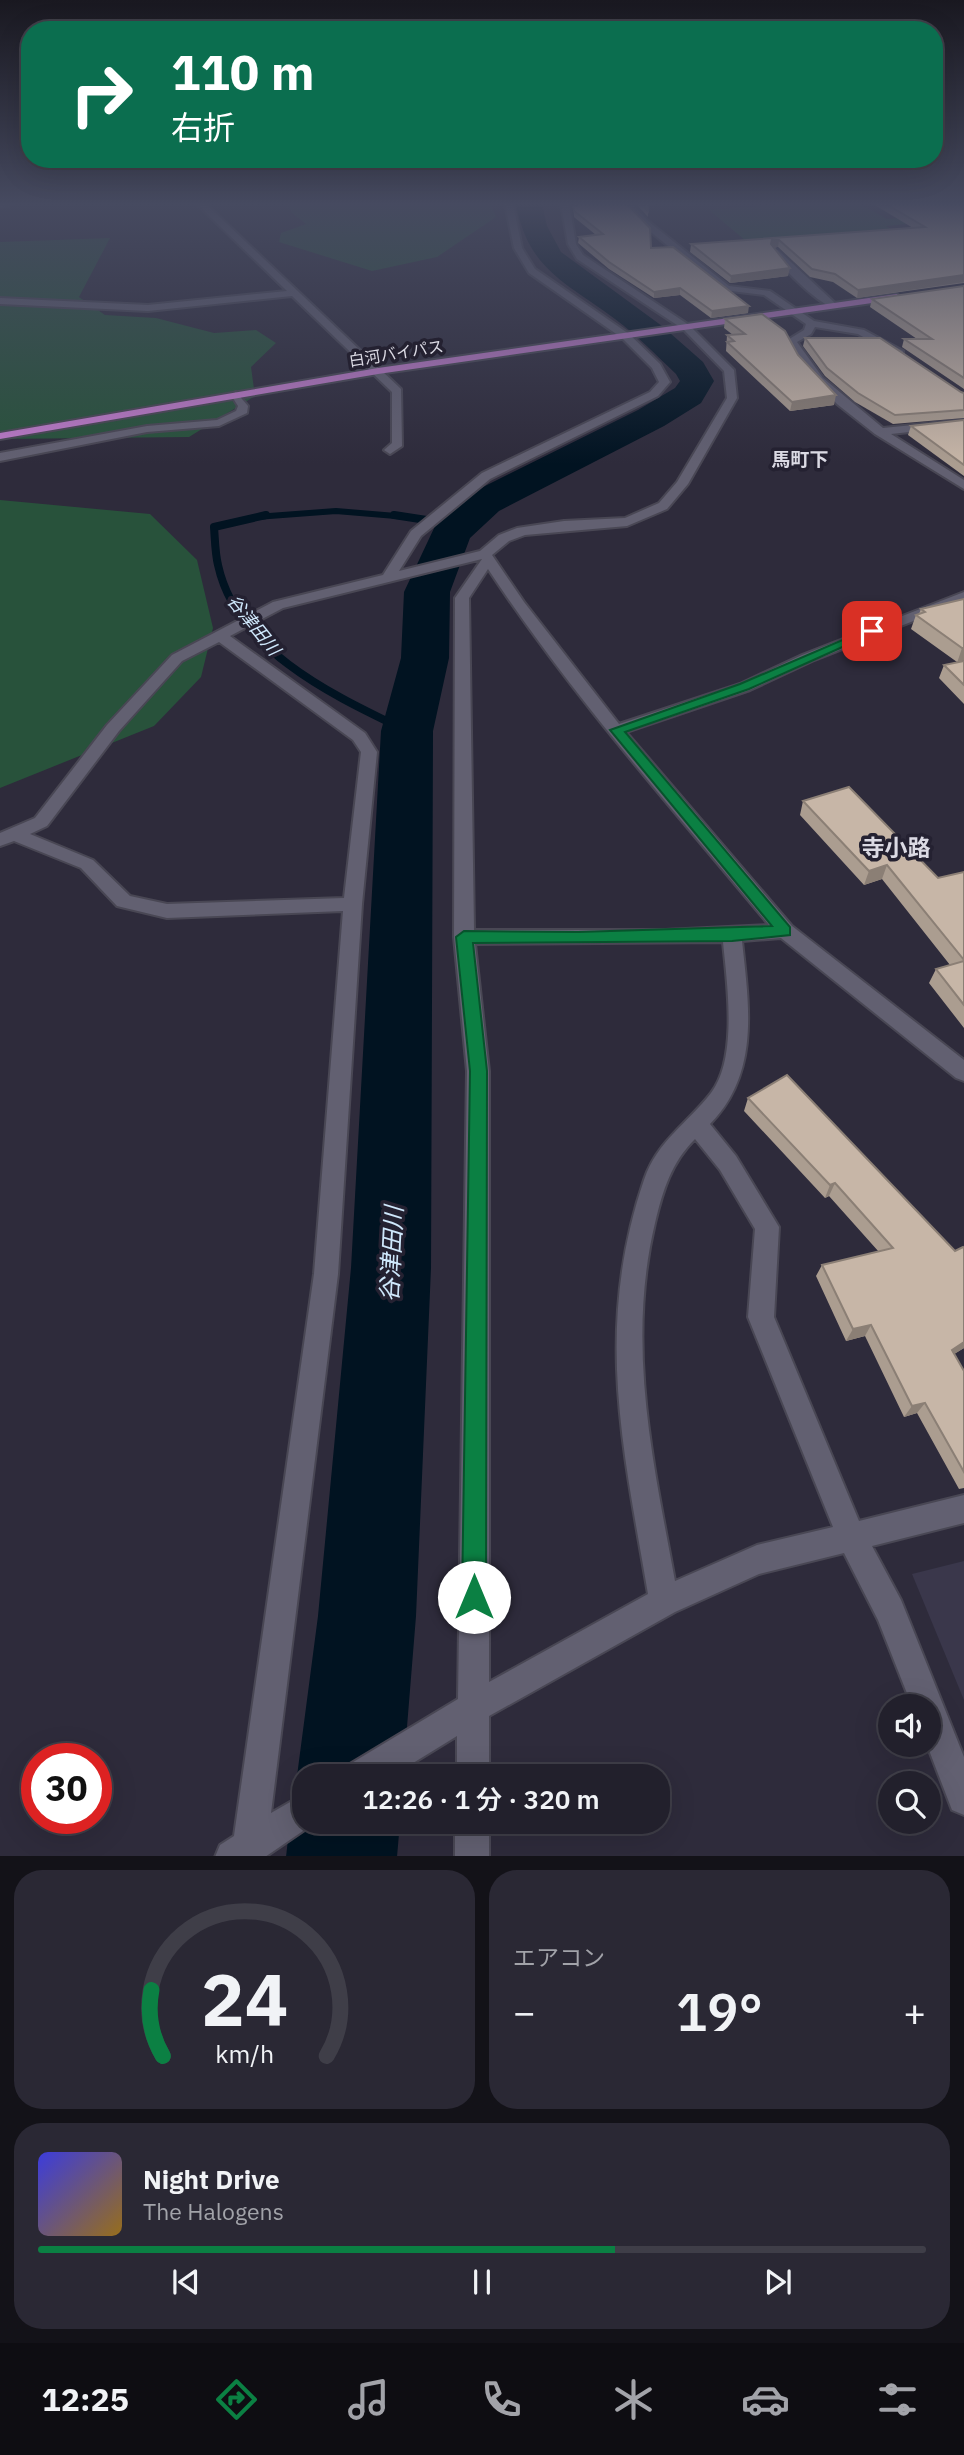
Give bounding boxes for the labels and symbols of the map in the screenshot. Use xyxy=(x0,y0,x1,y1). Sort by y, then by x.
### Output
street label: 白河バイパス xyxy=(347,336,445,370)
district label: 馬町下 xyxy=(771,447,829,471)
water label: 谷津田川 xyxy=(222,590,287,662)
pin xyxy=(842,601,902,661)
district label: 寺小路 xyxy=(862,832,931,862)
water label: 谷津田川 xyxy=(373,1202,410,1303)
position arrow xyxy=(437,1560,511,1634)
speed limit sign: 30 xyxy=(21,1743,112,1834)

